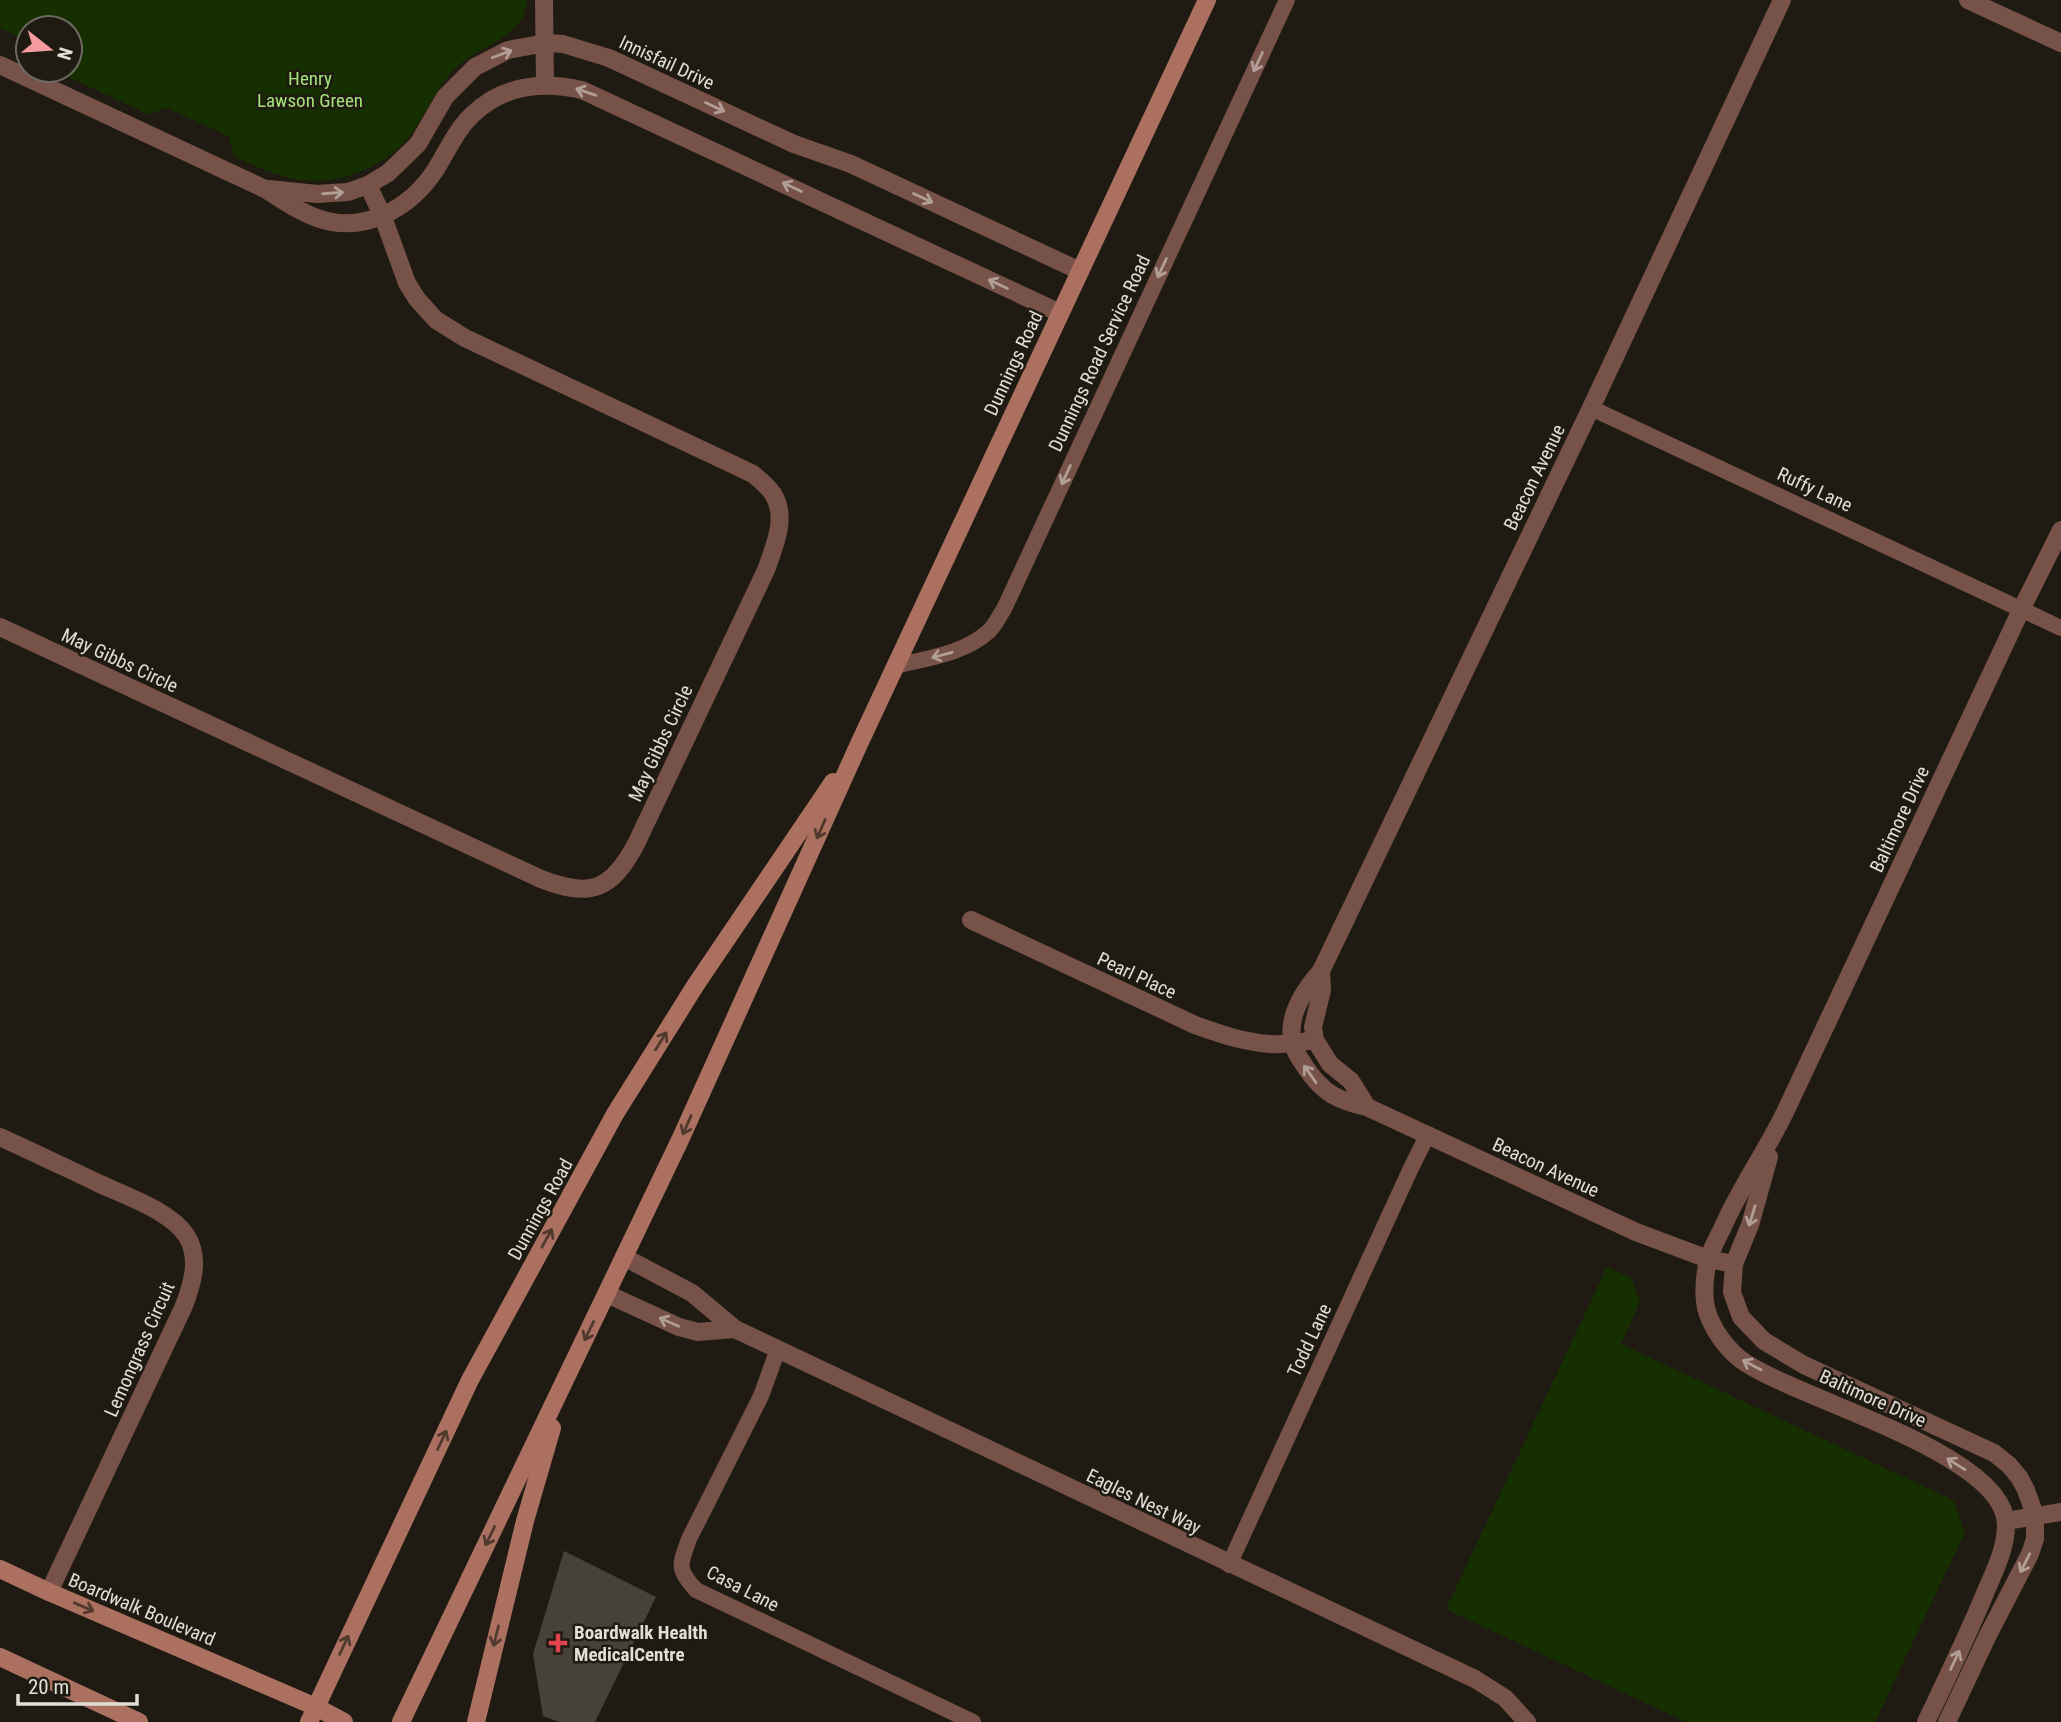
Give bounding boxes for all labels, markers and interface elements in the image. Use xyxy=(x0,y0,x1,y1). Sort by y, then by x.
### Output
north arrow xyxy=(14,14,84,84)
street label: Innisfail Drive xyxy=(616,30,718,95)
text: N xyxy=(52,45,77,63)
one-way arrow xyxy=(490,46,512,59)
one-way arrow xyxy=(1251,51,1264,72)
park label: Henry Lawson Green xyxy=(257,67,363,112)
one-way arrow xyxy=(575,85,597,98)
one-way arrow xyxy=(704,101,725,114)
one-way arrow xyxy=(782,180,803,193)
one-way arrow xyxy=(322,186,344,199)
one-way arrow xyxy=(912,192,933,205)
street label: Dunnings Road Service Road xyxy=(1044,251,1155,455)
one-way arrow xyxy=(1155,257,1168,278)
one-way arrow xyxy=(988,277,1009,290)
street label: Dunnings Road xyxy=(979,307,1048,419)
street label: Beacon Avenue xyxy=(1499,420,1570,534)
street label: Ruffy Lane xyxy=(1774,462,1856,517)
one-way arrow xyxy=(1059,463,1072,485)
street label: May Gibbs Circle xyxy=(58,623,182,697)
one-way arrow xyxy=(932,649,954,662)
street label: May Gibbs Circle xyxy=(623,681,697,805)
street label: Baltimore Drive xyxy=(1865,762,1934,876)
one-way arrow xyxy=(813,818,827,839)
street label: Pearl Place xyxy=(1094,947,1180,1004)
one-way arrow xyxy=(653,1032,668,1051)
one-way arrow xyxy=(1303,1065,1318,1084)
one-way arrow xyxy=(680,1114,693,1136)
street label: Beacon Avenue xyxy=(1489,1133,1603,1202)
street label: Dunnings Road xyxy=(503,1154,578,1264)
one-way arrow xyxy=(1745,1204,1758,1226)
one-way arrow xyxy=(540,1229,554,1249)
street label: Lemongrass Circuit xyxy=(99,1278,180,1420)
street label: Todd Lane xyxy=(1283,1300,1336,1380)
one-way arrow xyxy=(659,1315,680,1328)
one-way arrow xyxy=(582,1320,595,1341)
one-way arrow xyxy=(1742,1358,1763,1371)
street label: Baltimore Drive xyxy=(1816,1365,1930,1432)
one-way arrow xyxy=(436,1430,449,1451)
one-way arrow xyxy=(1947,1456,1967,1470)
street label: Eagles Nest Way xyxy=(1083,1464,1205,1539)
one-way arrow xyxy=(482,1525,496,1546)
one-way arrow xyxy=(2018,1552,2032,1573)
street label: Casa Lane xyxy=(703,1560,783,1616)
street label: Boardwalk Boulevard xyxy=(65,1568,219,1651)
one-way arrow xyxy=(73,1601,95,1614)
place label: Boardwalk Health MedicalCentre xyxy=(574,1621,708,1666)
one-way arrow xyxy=(489,1624,502,1647)
marker: Boardwalk Health MedicalCentre xyxy=(548,1633,568,1653)
one-way arrow xyxy=(338,1635,352,1656)
one-way arrow xyxy=(1949,1650,1962,1671)
scale bar xyxy=(18,1662,136,1706)
text: 20 m xyxy=(28,1675,69,1699)

